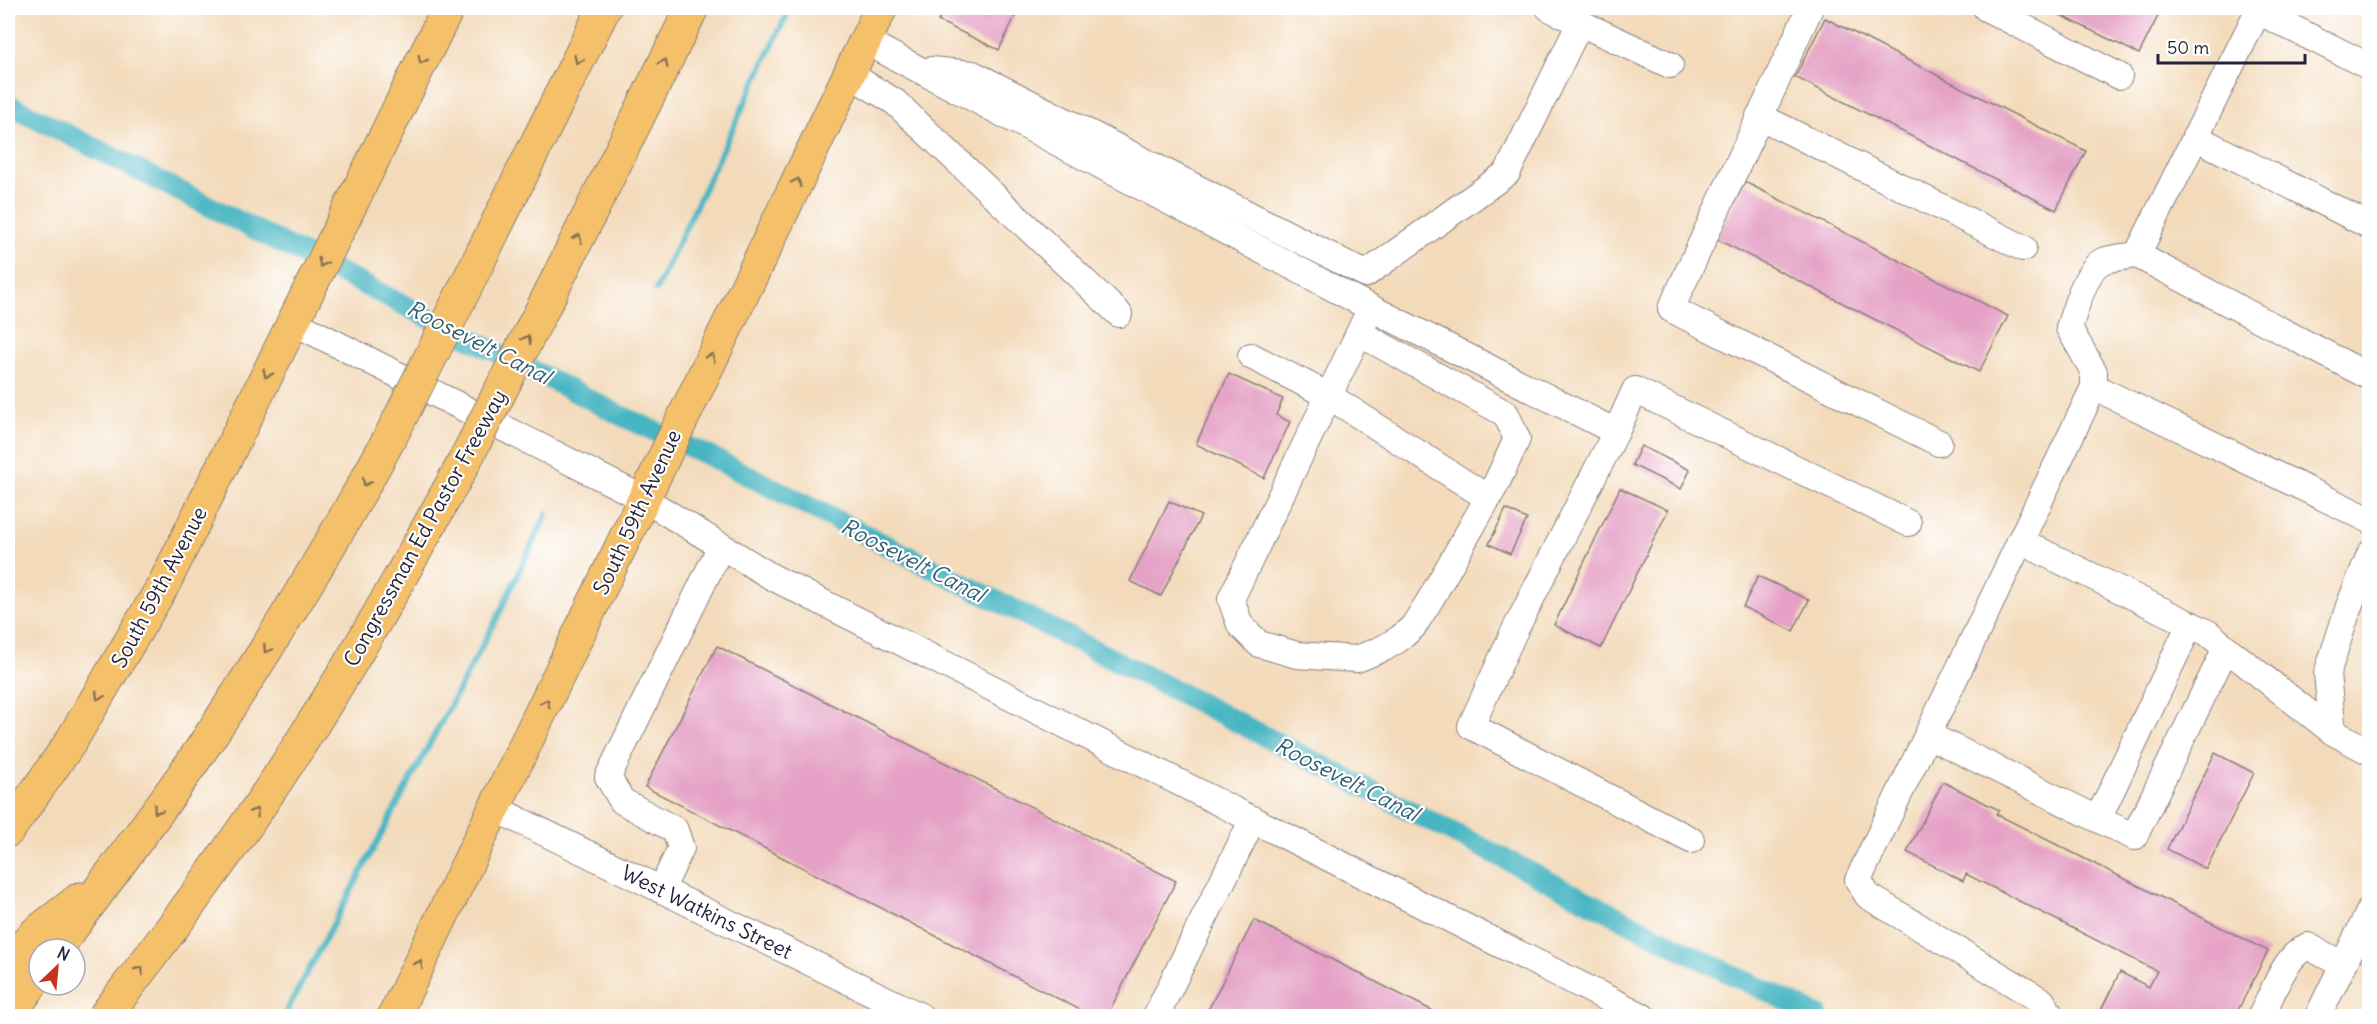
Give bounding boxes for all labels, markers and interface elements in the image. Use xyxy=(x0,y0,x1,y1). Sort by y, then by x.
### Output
scale bar xyxy=(2158,27,2305,65)
text: 50 m xyxy=(2167,36,2209,59)
one-way arrow xyxy=(418,54,430,65)
one-way arrow xyxy=(574,54,585,64)
one-way arrow xyxy=(657,58,669,69)
one-way arrow xyxy=(789,177,801,188)
one-way arrow xyxy=(570,233,582,244)
one-way arrow xyxy=(318,256,330,267)
water label: Roosevelt Canal xyxy=(402,294,558,392)
one-way arrow xyxy=(520,334,531,345)
one-way arrow xyxy=(704,353,716,364)
one-way arrow xyxy=(263,368,275,379)
street label: Congressman Ed Pastor Freeway xyxy=(337,385,513,671)
street label: South 59th Avenue xyxy=(587,425,687,599)
one-way arrow xyxy=(362,475,373,486)
street label: South 59th Avenue xyxy=(105,502,213,672)
water label: Roosevelt Canal xyxy=(836,512,992,610)
one-way arrow xyxy=(263,643,274,654)
one-way arrow xyxy=(94,690,106,700)
one-way arrow xyxy=(538,698,550,709)
water label: Roosevelt Canal xyxy=(1270,731,1426,829)
one-way arrow xyxy=(153,804,164,815)
one-way arrow xyxy=(248,808,259,819)
street label: West Watkins Street xyxy=(617,859,797,965)
north arrow xyxy=(27,937,87,997)
text: N xyxy=(54,942,73,965)
one-way arrow xyxy=(412,959,424,970)
one-way arrow xyxy=(133,966,144,977)

